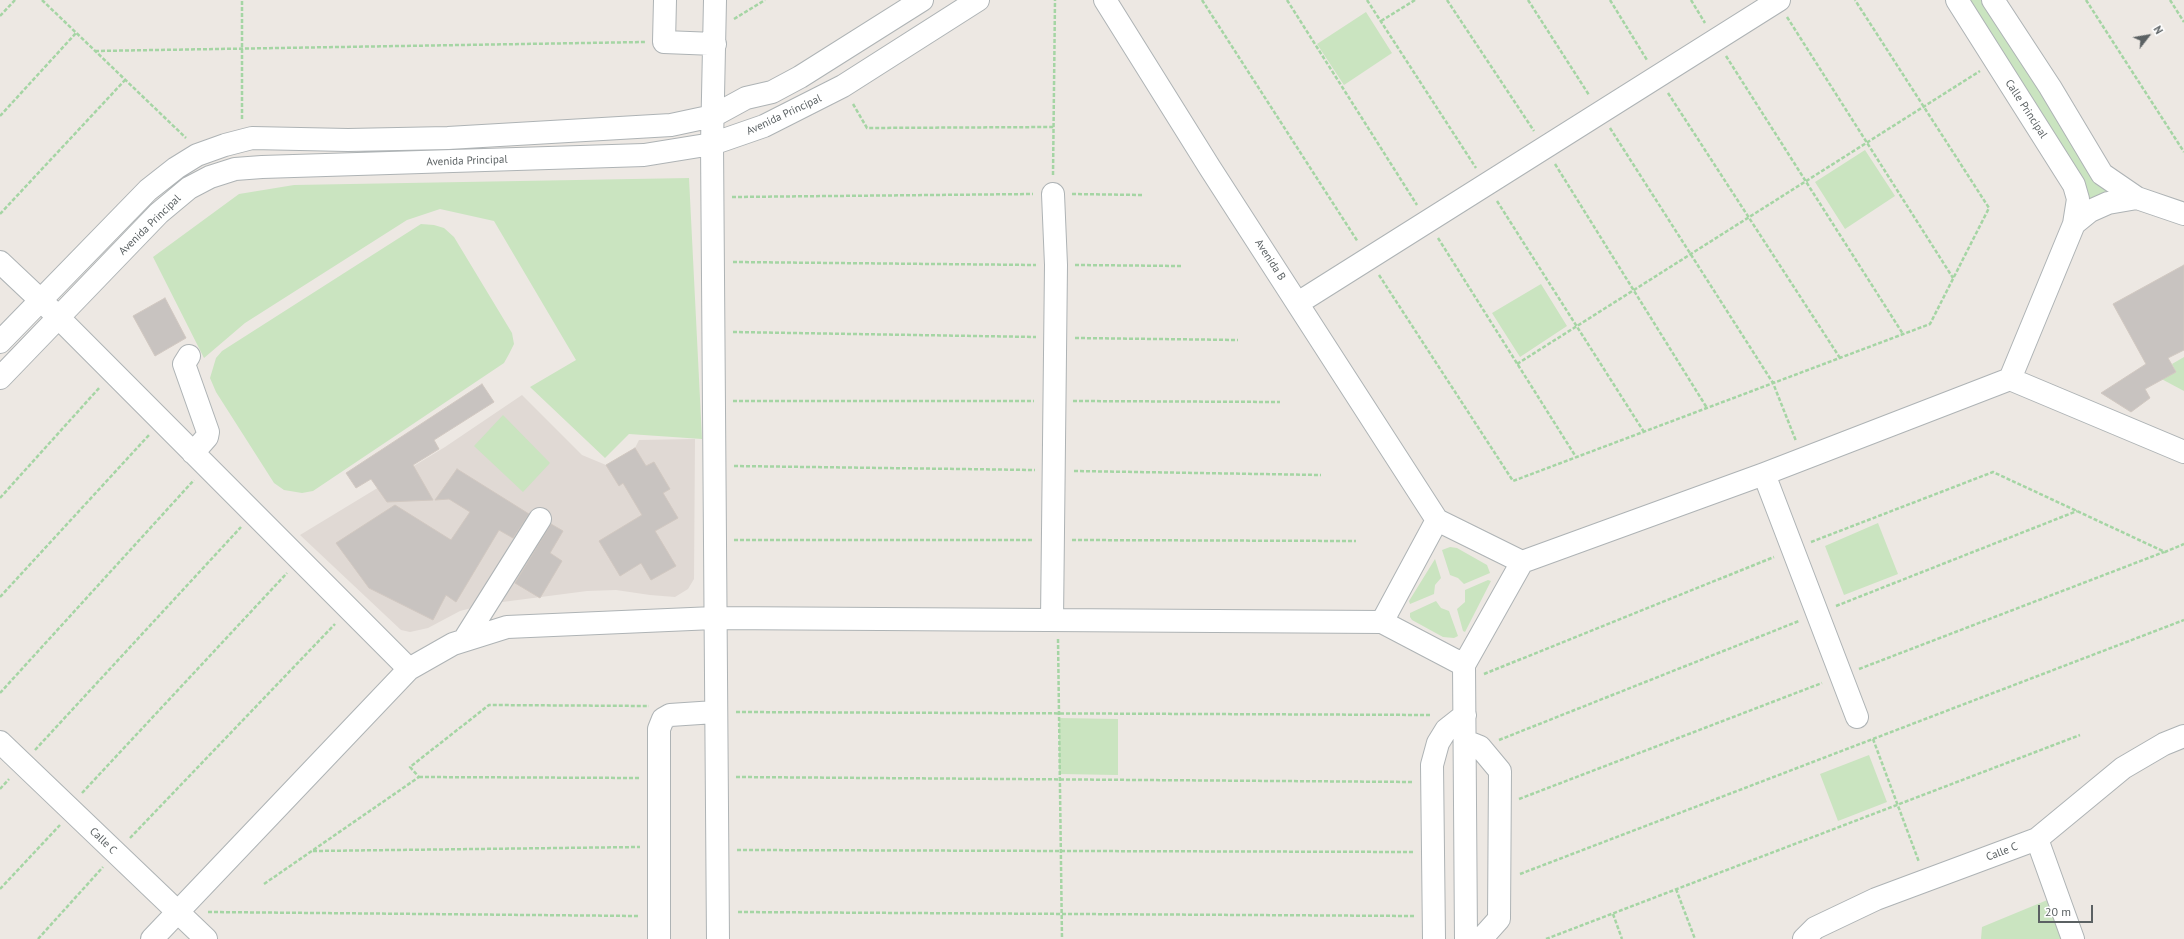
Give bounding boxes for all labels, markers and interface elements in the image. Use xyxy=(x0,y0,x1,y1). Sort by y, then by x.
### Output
north arrow xyxy=(2128,16,2168,56)
text: N xyxy=(2150,23,2166,37)
street label: Calle Principal xyxy=(2002,77,2050,141)
street label: Avenida Principal xyxy=(744,92,824,138)
street label: Avenida Principal xyxy=(426,153,508,169)
street label: Avenida Principal xyxy=(116,192,184,258)
street label: Avenida B xyxy=(1252,237,1288,283)
street label: Calle C xyxy=(87,825,119,857)
street label: Calle C xyxy=(1984,840,2020,864)
scale bar xyxy=(2040,897,2095,923)
text: 20 m xyxy=(2045,904,2071,919)

